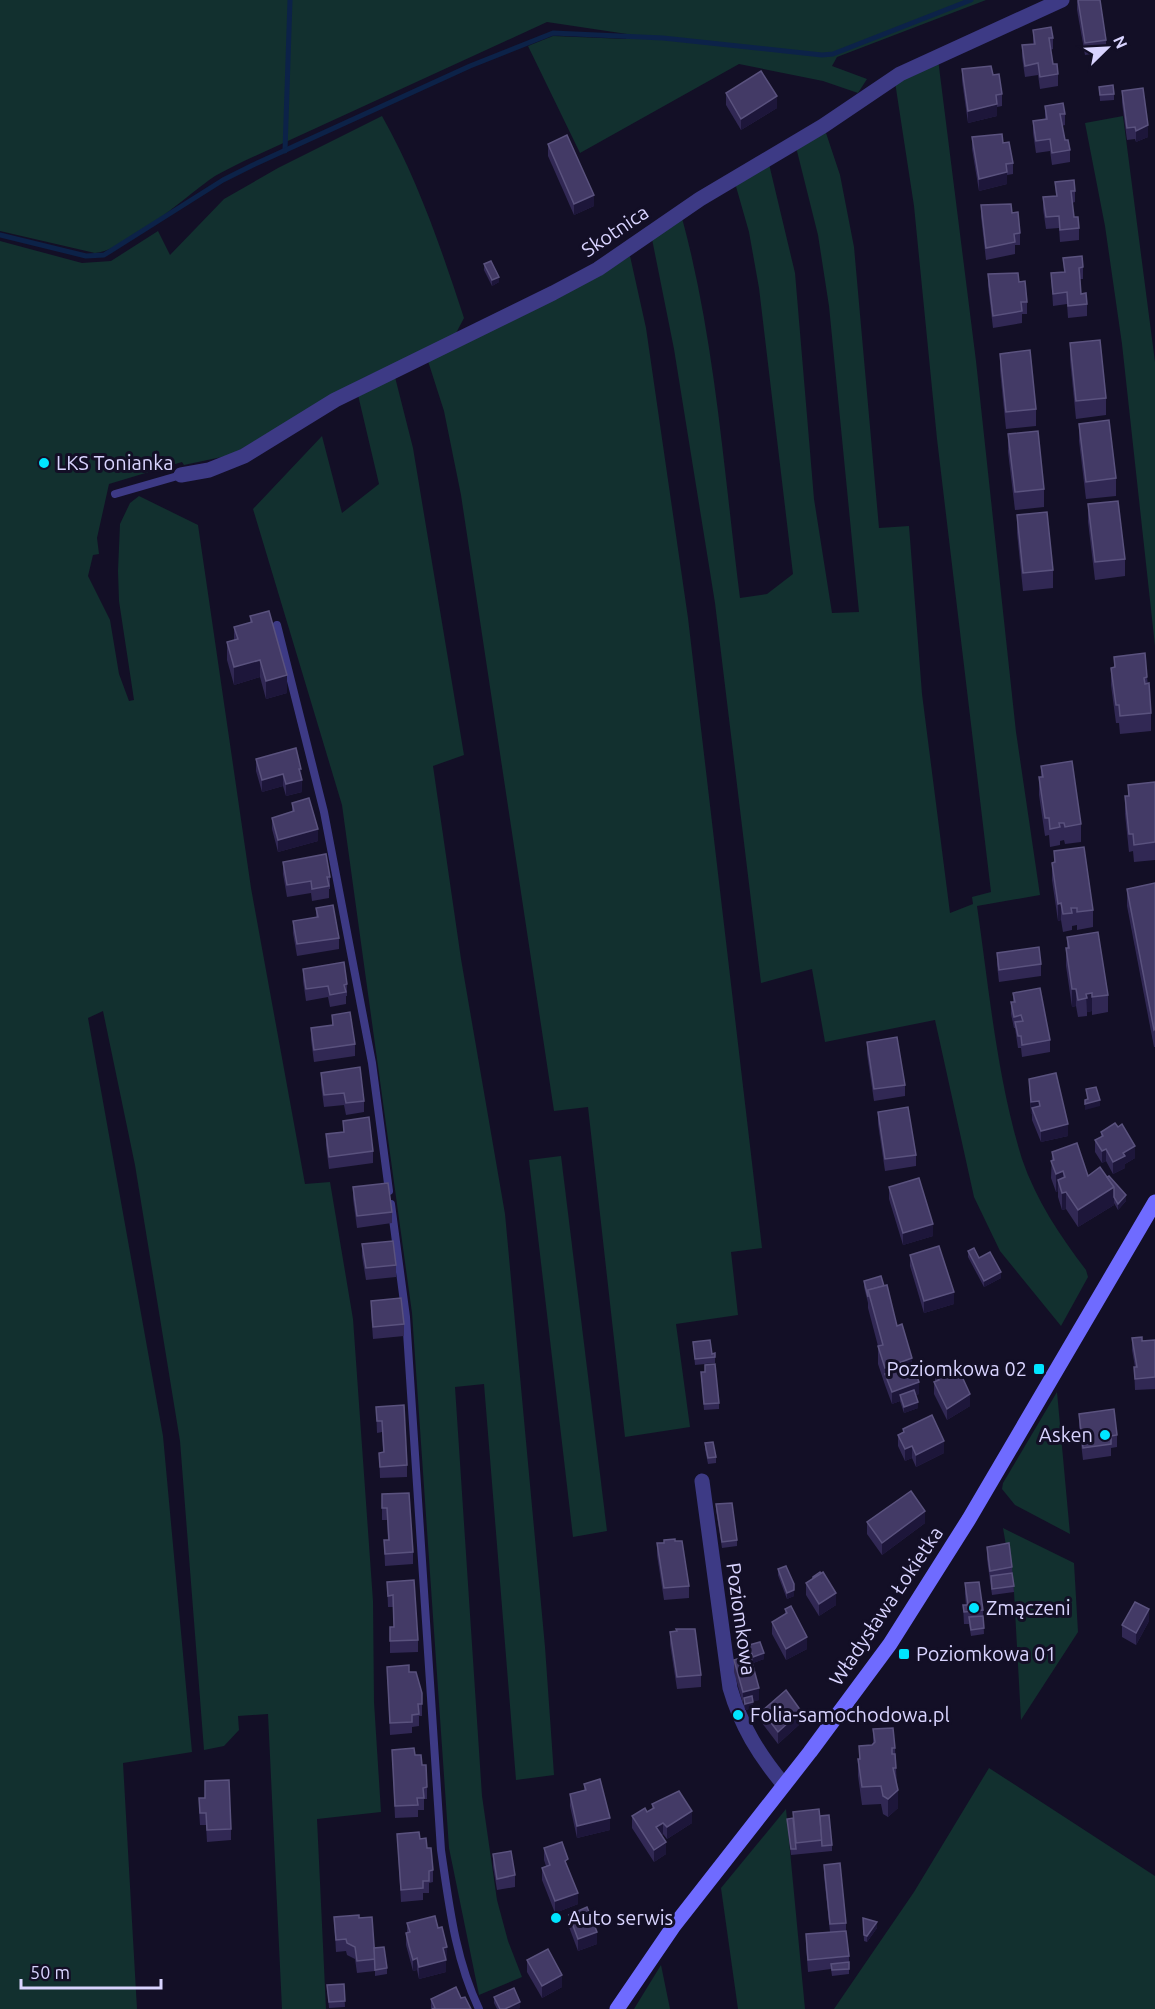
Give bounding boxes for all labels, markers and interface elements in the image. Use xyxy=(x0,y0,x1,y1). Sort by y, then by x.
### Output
north arrow xyxy=(1077,18,1137,78)
text: N xyxy=(1110,33,1131,51)
street label: Skotnica xyxy=(577,200,652,261)
place label: LKS Tonianka xyxy=(56,451,174,474)
marker: LKS Tonianka xyxy=(37,456,51,470)
place label: Poziomkowa 02 xyxy=(886,1357,1027,1380)
marker: Poziomkowa 02 xyxy=(1032,1362,1046,1376)
place label: Asken xyxy=(1039,1423,1093,1446)
marker: Asken xyxy=(1098,1428,1112,1442)
street label: Władysława Łokietka xyxy=(824,1522,947,1689)
street label: Poziomkowa xyxy=(722,1561,761,1677)
place label: Zmączeni xyxy=(986,1596,1071,1619)
marker: Zmączeni xyxy=(967,1601,981,1615)
place label: Poziomkowa 01 xyxy=(916,1642,1057,1665)
marker: Poziomkowa 01 xyxy=(897,1647,911,1661)
place label: Folia-samochodowa.pl xyxy=(750,1703,950,1726)
marker: Folia-samochodowa.pl xyxy=(731,1708,745,1722)
place label: Auto serwis xyxy=(568,1906,673,1929)
marker: Auto serwis xyxy=(549,1911,563,1925)
scale bar xyxy=(21,1952,160,1990)
text: 50 m xyxy=(30,1962,70,1982)

